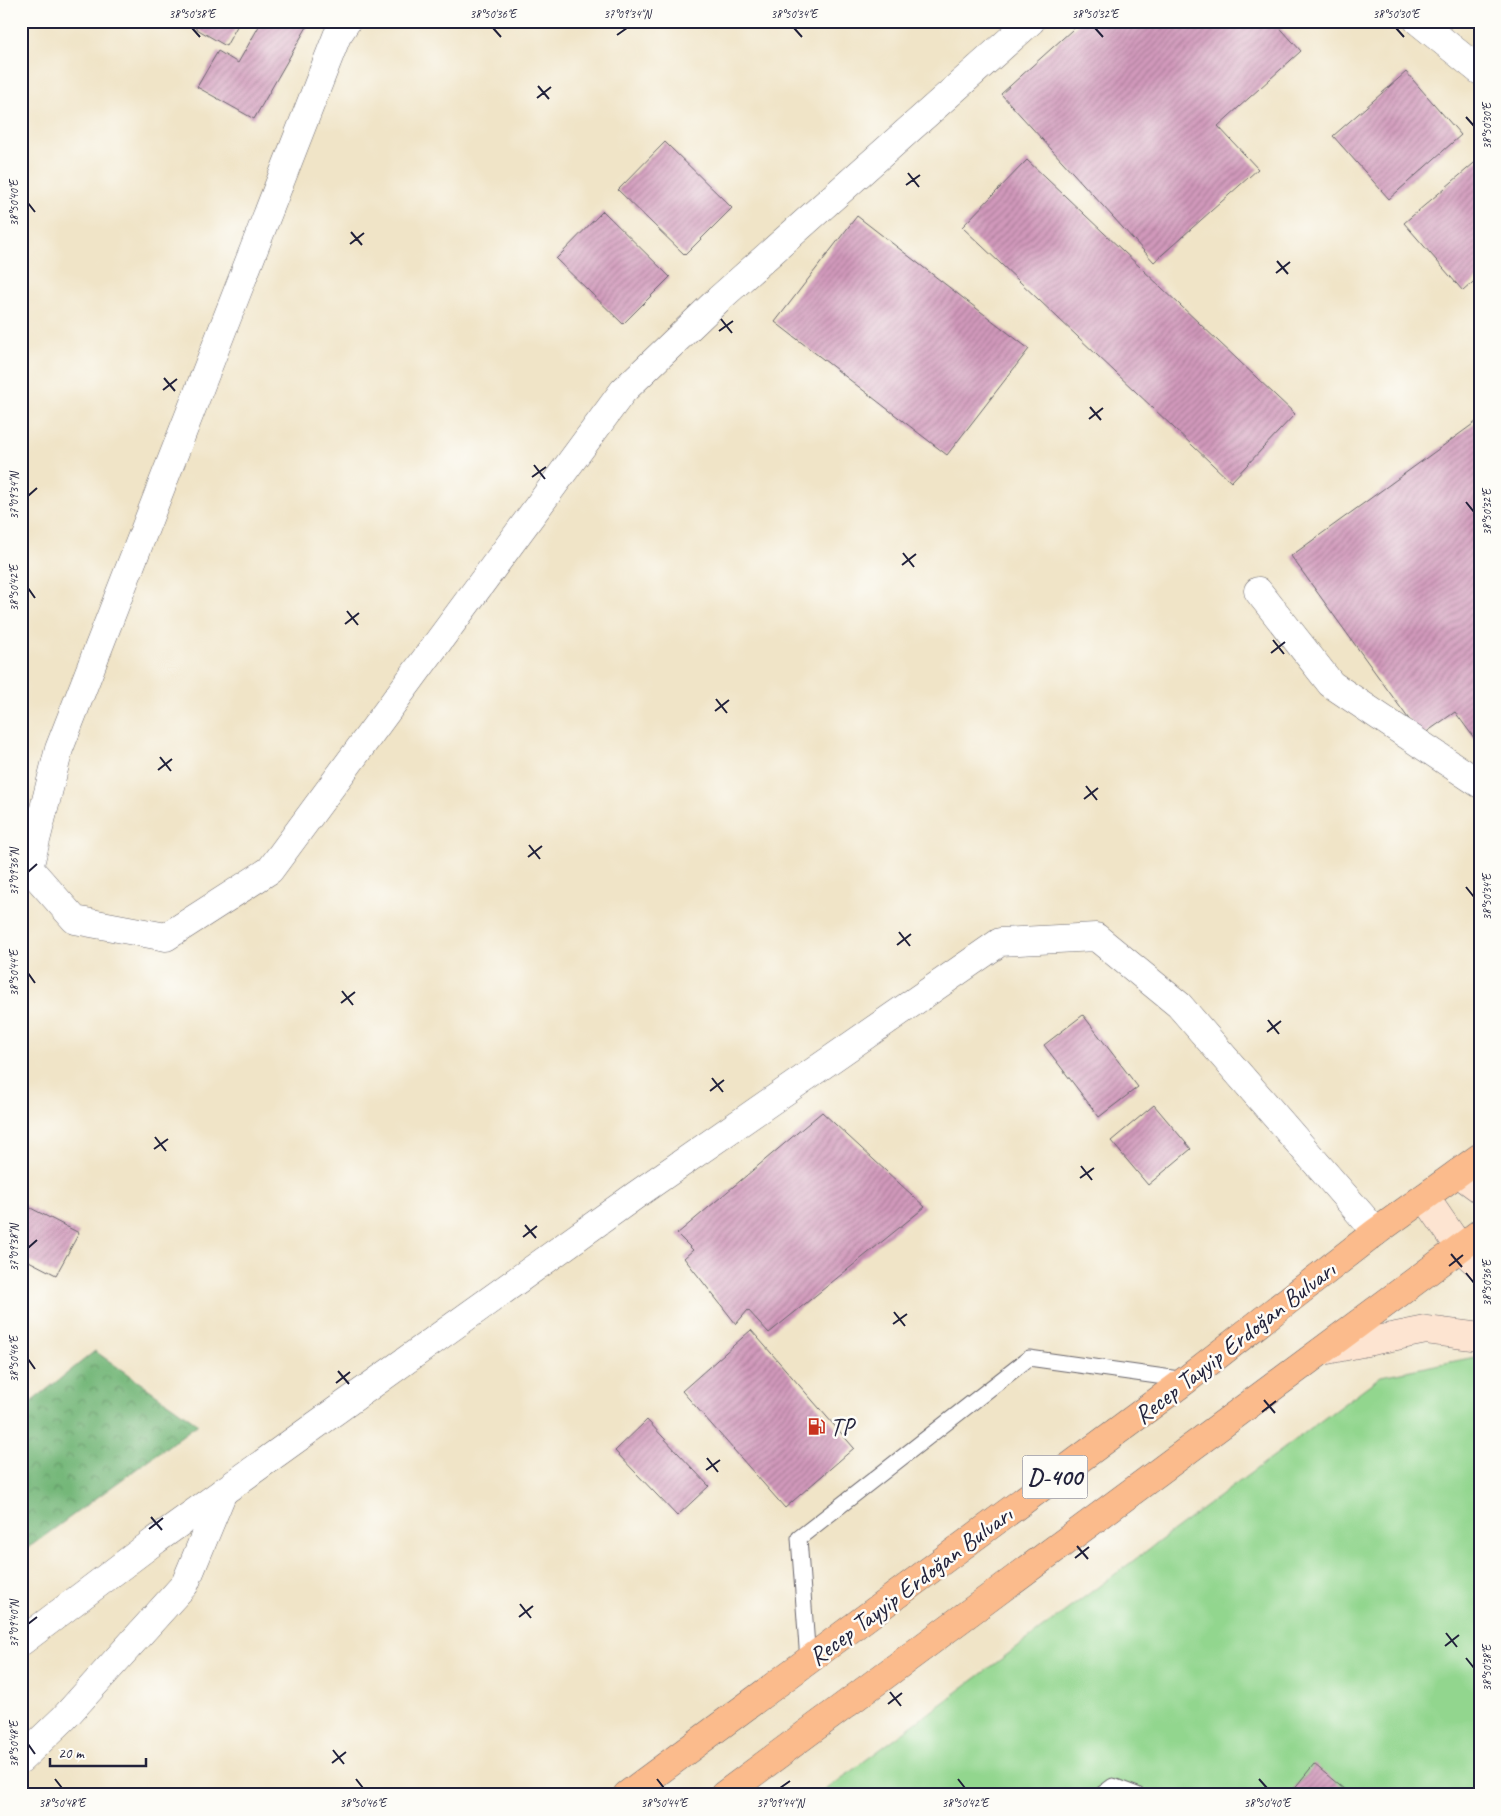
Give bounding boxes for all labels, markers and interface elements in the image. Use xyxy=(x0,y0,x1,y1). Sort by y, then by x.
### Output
text: 38°50'38"E xyxy=(169,6,217,22)
text: 38°50'36"E xyxy=(470,6,518,22)
text: 37°09'34"N xyxy=(603,6,652,22)
text: 38°50'34"E xyxy=(771,6,819,22)
text: 38°50'32"E xyxy=(1072,6,1120,22)
text: 38°50'30"E xyxy=(1373,6,1421,22)
text: 38°50'30"E xyxy=(1479,101,1495,149)
text: 38°50'40"E xyxy=(6,178,22,226)
text: 37°09'34"N xyxy=(6,471,22,520)
text: 38°50'32"E xyxy=(1479,487,1495,535)
text: 38°50'42"E xyxy=(6,563,22,611)
text: 37°09'36"N xyxy=(6,847,22,896)
text: 38°50'34"E xyxy=(1479,872,1495,920)
text: 38°50'44"E xyxy=(6,948,22,996)
text: 37°09'38"N xyxy=(6,1223,22,1272)
street label: Recep Tayyip Erdoğan Bulvarı xyxy=(1127,1253,1343,1431)
text: 38°50'36"E xyxy=(1479,1258,1495,1306)
text: 38°50'46"E xyxy=(6,1334,22,1382)
place label: TP xyxy=(830,1412,856,1444)
fuel station icon: TP xyxy=(806,1417,826,1437)
road number: D-400 xyxy=(1022,1455,1088,1498)
street label: Recep Tayyip Erdoğan Bulvarı xyxy=(802,1498,1020,1673)
text: 37°09'40"N xyxy=(6,1599,22,1648)
text: 38°50'38"E xyxy=(1479,1643,1495,1691)
text: 38°50'48"E xyxy=(6,1719,22,1767)
scale bar xyxy=(50,1736,146,1768)
text: 20 m xyxy=(58,1744,85,1763)
text: 38°50'48"E xyxy=(39,1795,87,1811)
text: 38°50'46"E xyxy=(340,1795,388,1811)
text: 38°50'44"E xyxy=(641,1795,689,1811)
text: 37°09'44"N xyxy=(756,1795,805,1811)
text: 38°50'42"E xyxy=(942,1795,990,1811)
text: 38°50'40"E xyxy=(1244,1795,1292,1811)

